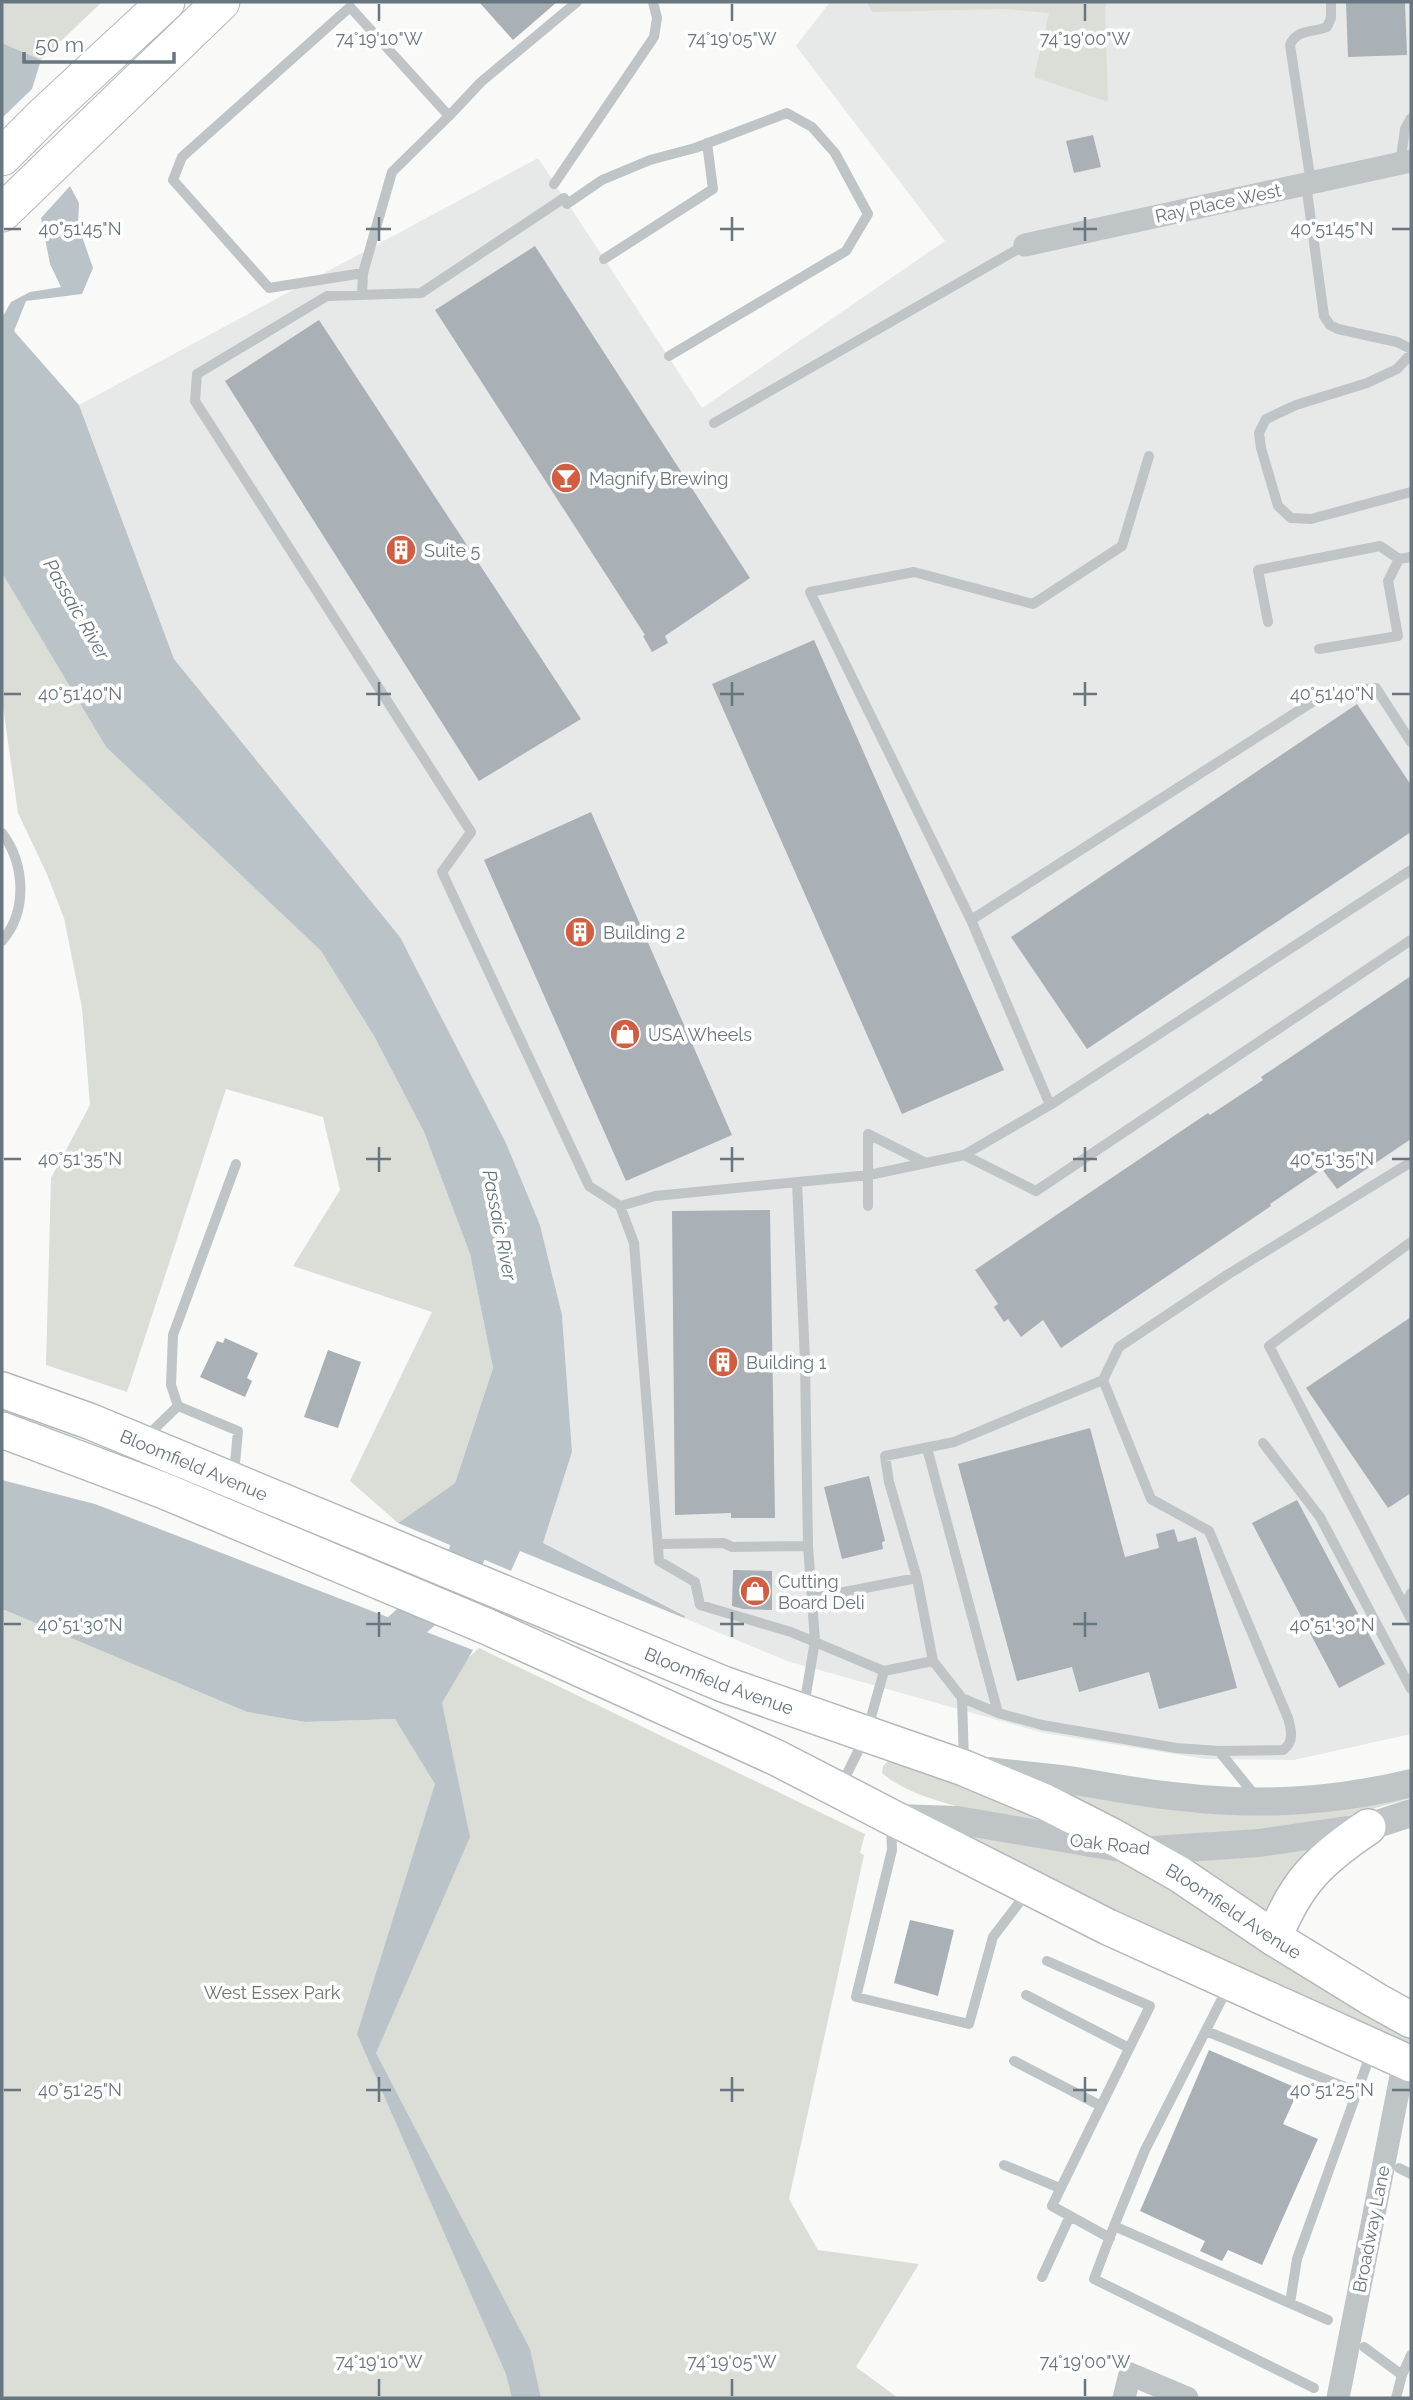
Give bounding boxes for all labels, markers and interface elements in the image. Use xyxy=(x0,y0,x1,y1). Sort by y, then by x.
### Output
scale bar xyxy=(24,21,175,65)
text: 74°19'10"W xyxy=(335,28,423,49)
text: 74°19'05"W xyxy=(687,28,777,49)
text: 74°19'00"W xyxy=(1040,28,1130,49)
text: 50 m xyxy=(35,32,84,57)
street label: Ray Place West xyxy=(1153,179,1283,227)
text: 40°51'45"N xyxy=(38,218,122,239)
text: 40°51'45"N xyxy=(1290,218,1374,239)
bar icon: Magnify Brewing xyxy=(549,461,583,495)
place label: Magnify Brewing xyxy=(589,468,728,489)
building icon: Suite 5 xyxy=(384,533,418,567)
place label: Suite 5 xyxy=(424,540,481,561)
water label: Passaic River xyxy=(39,555,115,664)
text: 40°51'40"N xyxy=(38,683,122,704)
text: 40°51'40"N xyxy=(1290,683,1374,704)
building icon: Building 2 xyxy=(563,915,597,949)
place label: Building 2 xyxy=(603,922,685,943)
shop icon: USA Wheels xyxy=(608,1017,642,1051)
place label: USA Wheels xyxy=(648,1024,752,1045)
text: 40°51'35"N xyxy=(38,1148,122,1169)
text: 40°51'35"N xyxy=(1290,1148,1374,1169)
water label: Passaic River xyxy=(478,1168,522,1284)
building icon: Building 1 xyxy=(706,1345,740,1379)
place label: Building 1 xyxy=(746,1352,827,1373)
street label: Bloomfield Avenue xyxy=(117,1425,271,1505)
place label: Cutting Board Deli xyxy=(778,1571,865,1613)
shop icon: Cutting Board Deli xyxy=(738,1574,772,1608)
text: 40°51'30"N xyxy=(37,1614,123,1635)
text: 40°51'30"N xyxy=(1289,1614,1375,1635)
street label: Bloomfield Avenue xyxy=(642,1642,797,1718)
street label: Oak Road xyxy=(1069,1829,1151,1859)
street label: Bloomfield Avenue xyxy=(1163,1859,1306,1963)
park label: West Essex Park xyxy=(204,1982,341,2003)
text: 40°51'25"N xyxy=(38,2079,122,2100)
text: 40°51'25"N xyxy=(1290,2079,1374,2100)
street label: Broadway Lane xyxy=(1348,2163,1394,2294)
text: 74°19'10"W xyxy=(335,2351,423,2372)
text: 74°19'05"W xyxy=(687,2351,777,2372)
text: 74°19'00"W xyxy=(1040,2351,1130,2372)

